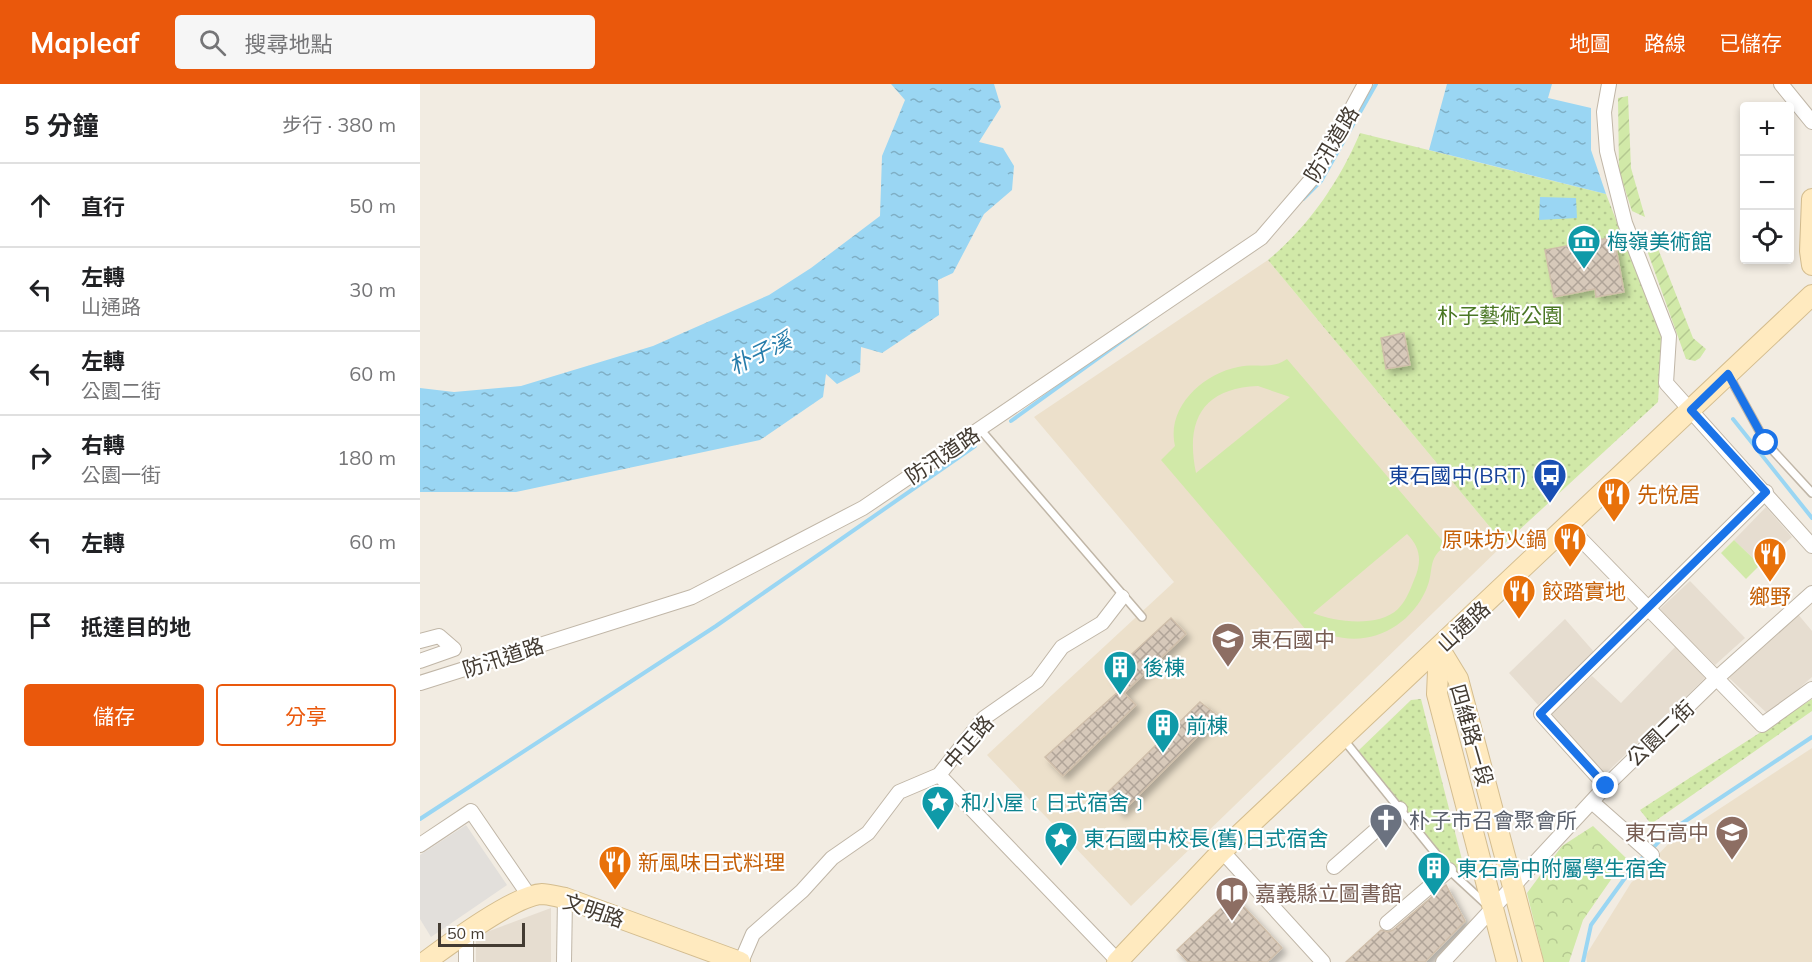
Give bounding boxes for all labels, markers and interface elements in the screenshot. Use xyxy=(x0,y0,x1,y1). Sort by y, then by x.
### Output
search box xyxy=(175,15,595,69)
text: Mapleaf xyxy=(30,25,139,60)
icon: search xyxy=(196,26,229,59)
text: 搜尋地點 xyxy=(244,30,332,58)
text: 地圖 xyxy=(1569,30,1611,56)
text: 路線 xyxy=(1644,30,1686,56)
text: 已儲存 xyxy=(1719,30,1782,56)
street label: 防汛道路 xyxy=(1298,101,1364,187)
map controls xyxy=(1740,102,1794,264)
button: + xyxy=(1740,102,1794,156)
text: 5 分鐘 xyxy=(24,109,99,142)
text: 步行 · 380 m xyxy=(282,112,396,137)
button: − xyxy=(1740,156,1794,210)
icon: ahead xyxy=(24,189,57,222)
text: 直行 xyxy=(81,193,125,221)
text: 50 m xyxy=(349,193,396,218)
button: locate xyxy=(1740,210,1794,264)
museum icon: 梅嶺美術館 xyxy=(1566,223,1602,270)
place label: 梅嶺美術館 xyxy=(1607,228,1712,254)
text: 左轉 xyxy=(81,263,125,291)
icon: left xyxy=(24,273,57,306)
text: 30 m xyxy=(349,277,396,302)
text: 山通路 xyxy=(81,294,141,319)
park label: 朴子藝術公園 xyxy=(1437,302,1563,328)
water label: 朴子溪 xyxy=(724,325,798,380)
text: 左轉 xyxy=(81,347,125,375)
icon: left xyxy=(24,357,57,390)
text: 60 m xyxy=(349,361,396,386)
text: 公園二街 xyxy=(81,378,161,403)
street label: 防汛道路 xyxy=(900,421,984,489)
route start xyxy=(1752,429,1778,455)
text: 右轉 xyxy=(81,431,125,459)
icon: right xyxy=(24,441,57,474)
text: 180 m xyxy=(337,445,396,470)
bus stop icon: 東石國中(BRT) xyxy=(1532,457,1568,504)
text: 公園一街 xyxy=(81,462,161,487)
place label: 東石國中(BRT) xyxy=(1389,462,1527,488)
restaurant icon: 先悅居 xyxy=(1596,476,1632,523)
place label: 先悅居 xyxy=(1637,481,1700,507)
restaurant icon: 原味坊火鍋 xyxy=(1552,521,1588,568)
icon: left xyxy=(24,525,57,558)
place label: 原味坊火鍋 xyxy=(1442,526,1547,552)
text: 左轉 xyxy=(81,529,125,557)
text: 60 m xyxy=(349,529,396,554)
restaurant icon: 鄉野 xyxy=(1752,536,1788,583)
restaurant icon: 餃踏實地 xyxy=(1501,573,1537,620)
place label: 餃踏實地 xyxy=(1542,578,1626,604)
place label: 鄉野 xyxy=(1749,583,1791,609)
street label: 山通路 xyxy=(1431,595,1495,657)
icon: arrive xyxy=(24,609,57,642)
text: 抵達目的地 xyxy=(81,613,191,641)
school or university icon: 東石國中 xyxy=(1210,621,1246,668)
place label: 東石國中 xyxy=(1251,626,1335,652)
street label: 防汛道路 xyxy=(459,632,547,682)
building icon: 後棟 xyxy=(1102,649,1138,696)
place label: 後棟 xyxy=(1143,654,1185,680)
street label: 四維路一段 xyxy=(1445,681,1499,789)
button: 儲存 xyxy=(24,684,204,746)
button: 分享 xyxy=(216,684,396,746)
street label: 公園二街 xyxy=(1621,694,1699,772)
building icon: 前棟 xyxy=(1145,707,1181,754)
street label: 中正路 xyxy=(938,710,998,774)
place label: 前棟 xyxy=(1186,712,1228,738)
route end xyxy=(1592,772,1618,798)
place icon: 和小屋﹝日式宿舍﹞ xyxy=(920,784,956,831)
place label: 和小屋﹝日式宿舍﹞ xyxy=(961,789,1150,815)
church icon: 朴子市召會聚會所 xyxy=(1368,802,1404,849)
place label: 朴子市召會聚會所 xyxy=(1409,807,1577,833)
school or university icon: 東石高中 xyxy=(1714,814,1750,861)
place label: 東石高中 xyxy=(1625,819,1709,845)
place icon: 東石國中校長(舊)日式宿舍 xyxy=(1043,820,1079,867)
place label: 東石國中校長(舊)日式宿舍 xyxy=(1084,825,1328,851)
restaurant icon: 新風味日式料理 xyxy=(597,844,633,891)
place label: 新風味日式料理 xyxy=(638,849,785,875)
building icon: 東石高中附屬學生宿舍 xyxy=(1416,850,1452,897)
place label: 東石高中附屬學生宿舍 xyxy=(1457,855,1667,881)
library icon: 嘉義縣立圖書館 xyxy=(1214,875,1250,922)
place label: 嘉義縣立圖書館 xyxy=(1255,880,1402,906)
street label: 文明路 xyxy=(560,887,628,933)
scale bar xyxy=(438,920,525,948)
text: 50 m xyxy=(447,923,484,943)

